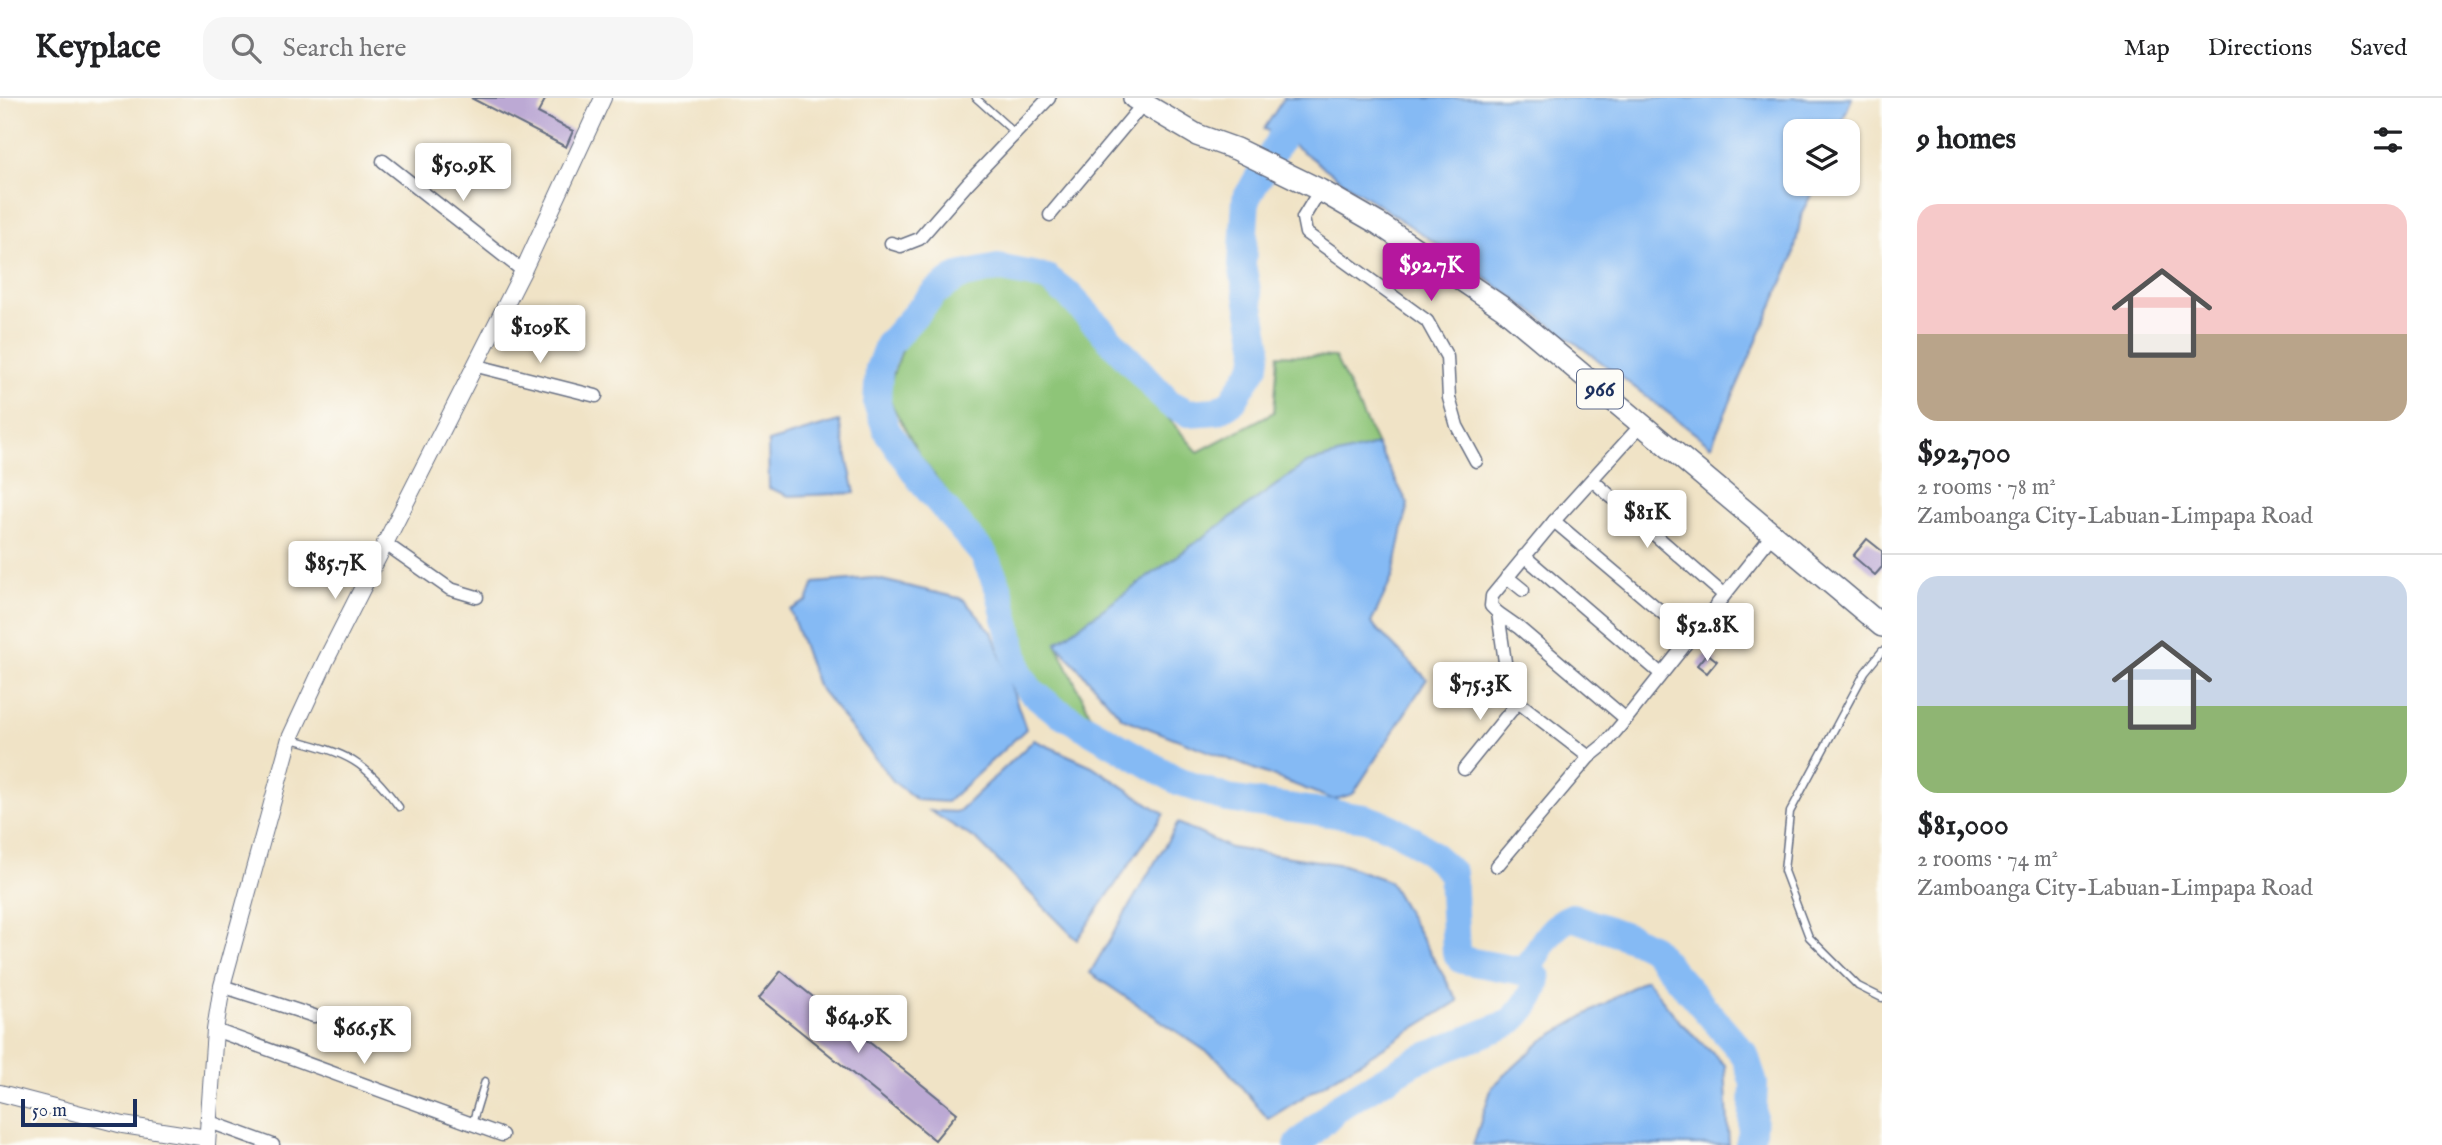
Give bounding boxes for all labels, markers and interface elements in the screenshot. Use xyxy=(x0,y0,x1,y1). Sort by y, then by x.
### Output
search box xyxy=(203,17,693,80)
text: Keyplace xyxy=(35,27,161,69)
icon: search xyxy=(227,29,265,67)
text: Search here xyxy=(283,32,407,65)
text: Map xyxy=(2124,33,2170,64)
text: Directions xyxy=(2208,33,2312,64)
text: Saved xyxy=(2350,33,2407,64)
map controls xyxy=(1783,119,1860,196)
button: layers xyxy=(1783,119,1860,196)
text: 9 homes xyxy=(1917,121,2016,159)
icon: filters xyxy=(2369,121,2407,159)
pin: $50.9K xyxy=(406,144,520,203)
text: $50.9K xyxy=(431,151,495,180)
pin: $92.7K xyxy=(1374,244,1488,303)
icon: home xyxy=(2099,250,2225,376)
text: $92.7K xyxy=(1399,251,1463,280)
pin: $109K xyxy=(491,306,589,365)
text: $109K xyxy=(510,313,570,342)
road number: 966 xyxy=(1577,370,1623,408)
text: $92,700 xyxy=(1917,435,2011,473)
text: 2 rooms · 78 m² xyxy=(1917,473,2056,502)
pin: $81K xyxy=(1606,490,1688,550)
text: $81K xyxy=(1624,498,1670,527)
text: Zamboanga City-Labuan-Limpapa Road xyxy=(1917,502,2313,531)
pin: $85.7K xyxy=(278,542,392,601)
text: $85.7K xyxy=(304,549,366,578)
pin: $52.8K xyxy=(1650,603,1764,663)
text: $52.8K xyxy=(1676,611,1738,640)
icon: home xyxy=(2099,622,2225,748)
pin: $75.3K xyxy=(1423,662,1537,722)
text: $75.3K xyxy=(1449,670,1511,699)
text: $81,000 xyxy=(1917,807,2009,845)
text: 2 rooms · 74 m² xyxy=(1917,845,2058,874)
text: Zamboanga City-Labuan-Limpapa Road xyxy=(1917,874,2313,903)
pin: $64.9K xyxy=(801,996,915,1055)
text: $64.9K xyxy=(825,1003,891,1032)
pin: $66.5K xyxy=(307,1006,421,1066)
text: $66.5K xyxy=(333,1014,395,1043)
scale bar xyxy=(21,1096,136,1128)
text: 50 m xyxy=(32,1099,67,1123)

